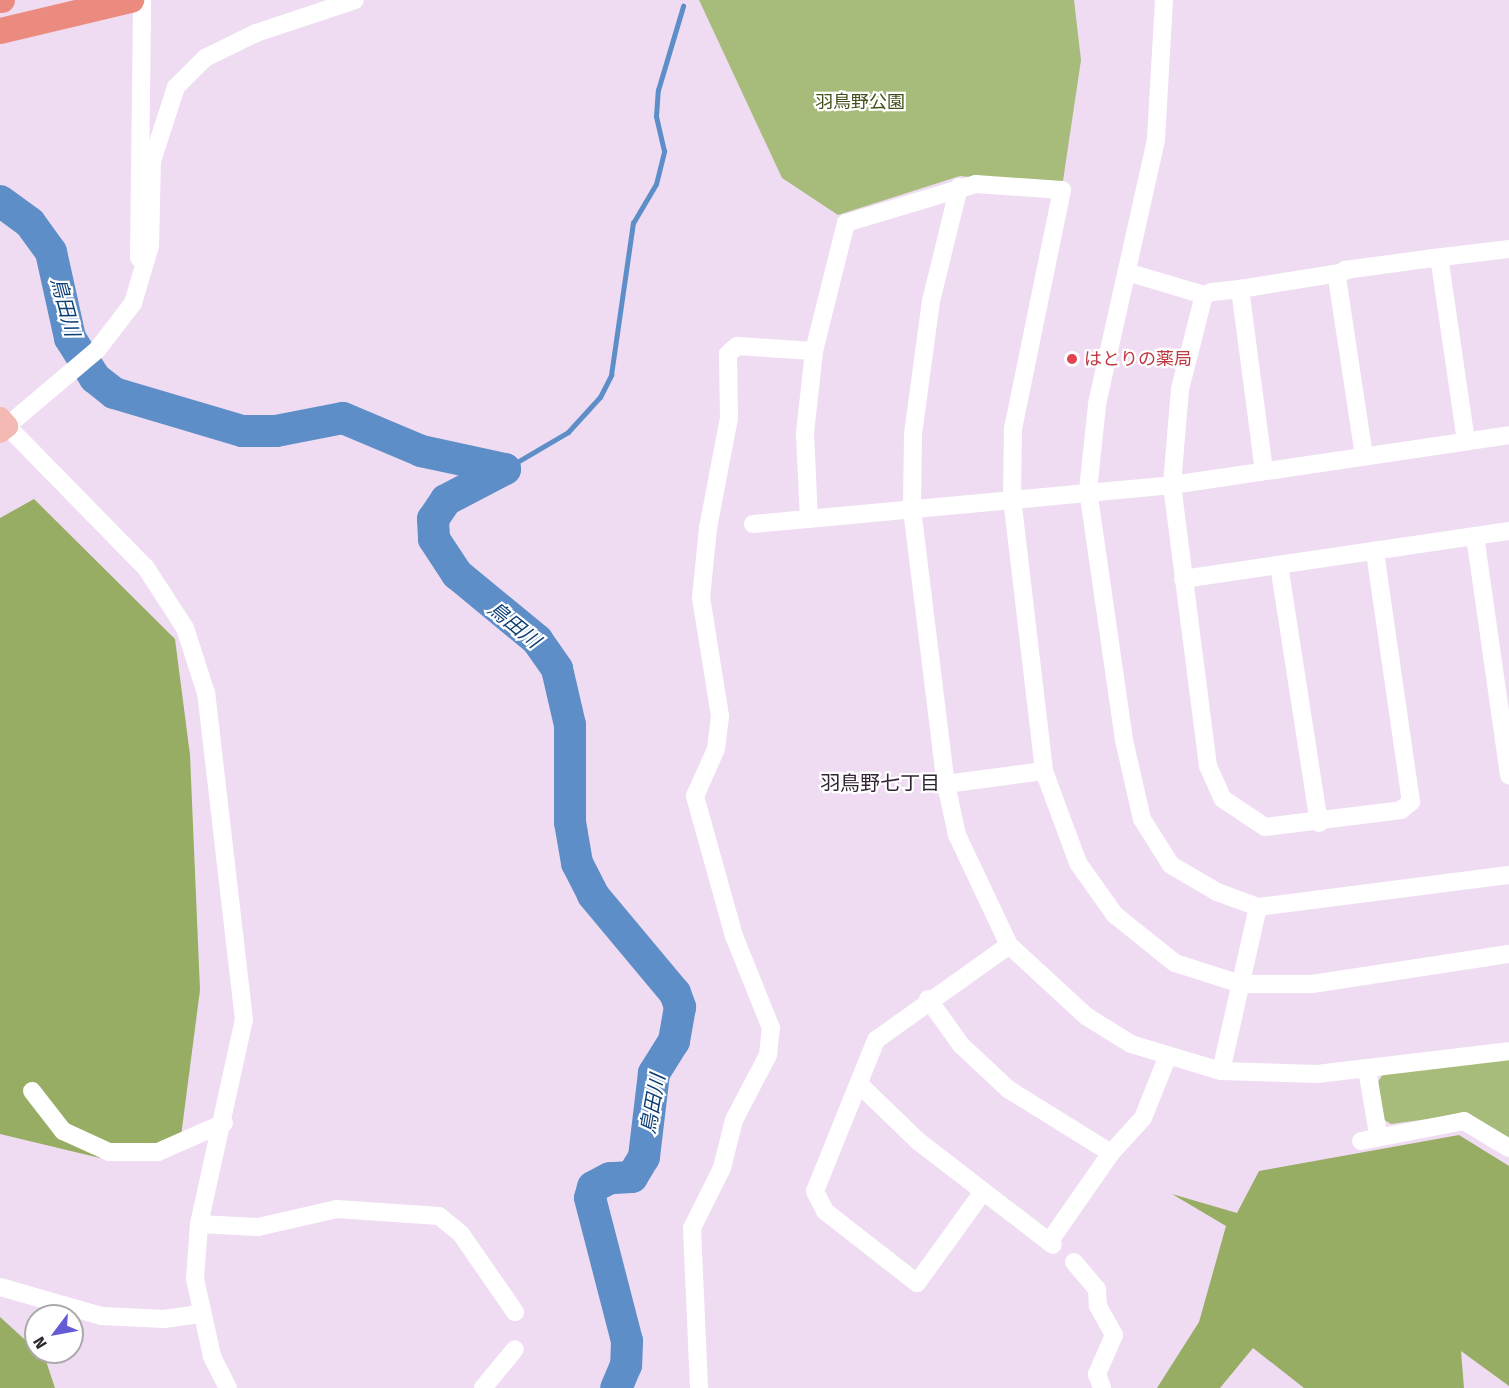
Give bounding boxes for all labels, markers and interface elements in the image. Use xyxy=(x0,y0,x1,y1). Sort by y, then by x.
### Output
park label: 羽鳥野公園 xyxy=(815,91,905,113)
water label: 鳥田川 xyxy=(46,275,84,339)
place label: はとりの薬局 xyxy=(1084,348,1192,370)
marker: はとりの薬局 xyxy=(1065,352,1079,366)
water label: 鳥田川 xyxy=(483,597,545,653)
district label: 羽鳥野七丁目 xyxy=(820,771,940,795)
water label: 鳥田川 xyxy=(636,1072,670,1136)
north arrow xyxy=(24,1304,84,1364)
text: N xyxy=(29,1333,51,1352)

